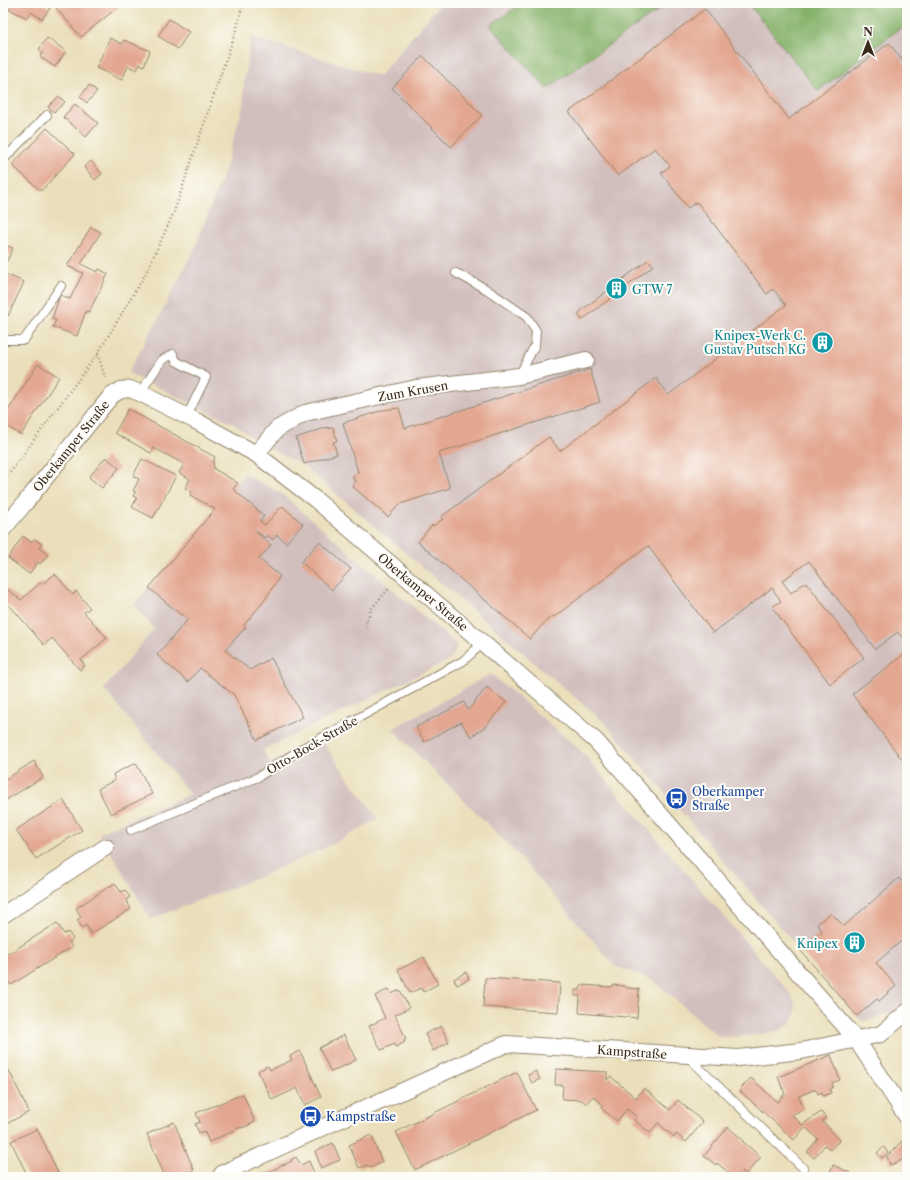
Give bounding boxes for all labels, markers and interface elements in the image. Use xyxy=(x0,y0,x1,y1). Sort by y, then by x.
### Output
north arrow xyxy=(848,22,888,62)
text: N xyxy=(863,25,873,39)
building icon: GTW 7 xyxy=(603,276,629,302)
place label: GTW 7 xyxy=(632,282,673,297)
place label: Knipex-Werk C. Gustav Putsch KG xyxy=(704,328,806,357)
building icon: Knipex-Werk C. Gustav Putsch KG xyxy=(809,329,835,355)
street label: Zum Krusen xyxy=(377,377,450,405)
street label: Oberkamper Straße xyxy=(30,397,113,495)
street label: Oberkamper Straße xyxy=(375,550,471,634)
street label: Otto-Bock-Straße xyxy=(264,713,361,777)
place label: Oberkamper Straße xyxy=(692,784,764,813)
bus stop icon: Oberkamper Straße xyxy=(663,785,689,811)
building icon: Knipex xyxy=(841,930,867,956)
place label: Knipex xyxy=(797,936,838,951)
street label: Kampstraße xyxy=(597,1042,668,1062)
bus stop icon: Kampstraße xyxy=(298,1103,324,1129)
place label: Kampstraße xyxy=(326,1109,396,1124)

